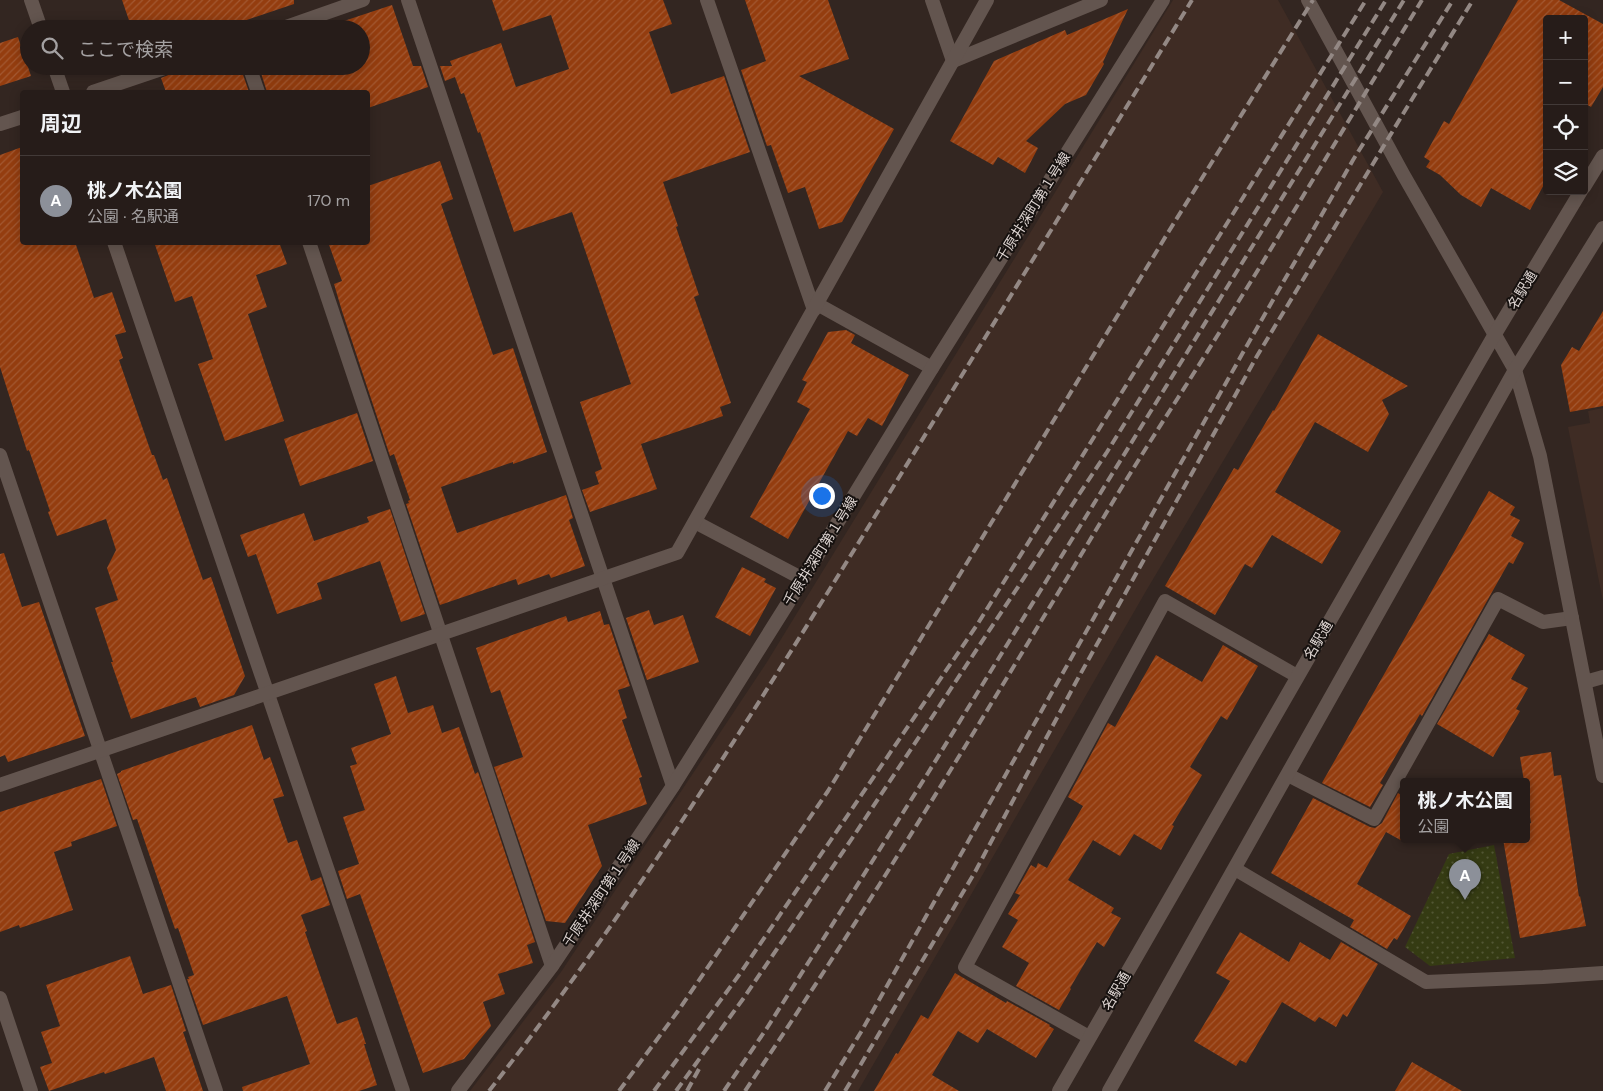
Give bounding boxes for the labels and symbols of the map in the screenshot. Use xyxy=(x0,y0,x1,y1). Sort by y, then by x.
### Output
street label: 千原井深町第１号線 xyxy=(992,149,1074,265)
street label: 名駅通 xyxy=(1503,267,1541,313)
your location xyxy=(809,483,835,509)
street label: 千原井深町第１号線 xyxy=(779,493,861,609)
street label: 名駅通 xyxy=(1300,617,1336,663)
street label: 千原井深町第１号線 xyxy=(558,836,644,950)
pin: A xyxy=(1449,859,1481,900)
street label: 名駅通 xyxy=(1098,968,1134,1014)

